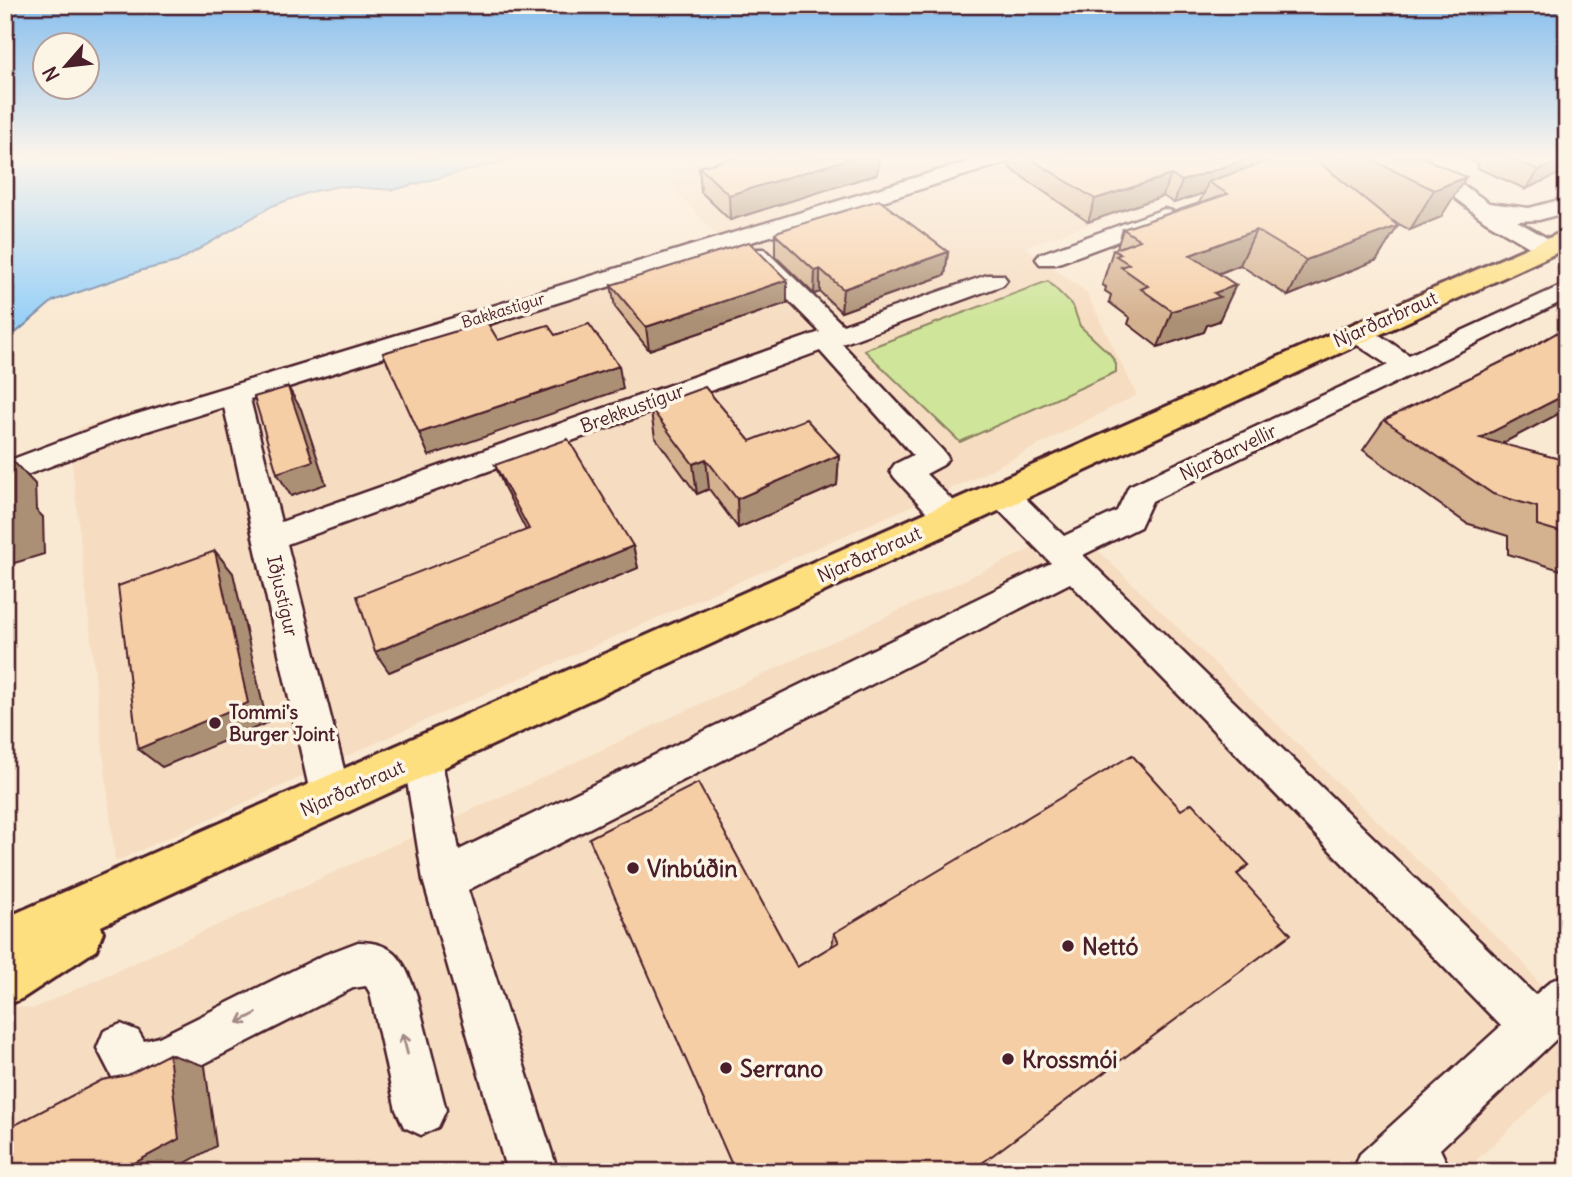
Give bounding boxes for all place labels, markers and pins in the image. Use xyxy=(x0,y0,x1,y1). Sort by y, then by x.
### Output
place label: Tommi's Burger Joint xyxy=(229,700,336,746)
marker: Tommi's Burger Joint xyxy=(207,715,223,731)
place label: Vínbúðin xyxy=(647,854,737,883)
marker: Vínbúðin xyxy=(625,860,641,876)
place label: Nettó xyxy=(1082,932,1139,961)
marker: Nettó xyxy=(1060,938,1076,954)
place label: Krossmói xyxy=(1022,1045,1118,1074)
marker: Krossmói xyxy=(1000,1051,1016,1067)
place label: Serrano xyxy=(740,1054,823,1083)
marker: Serrano xyxy=(718,1060,734,1076)

